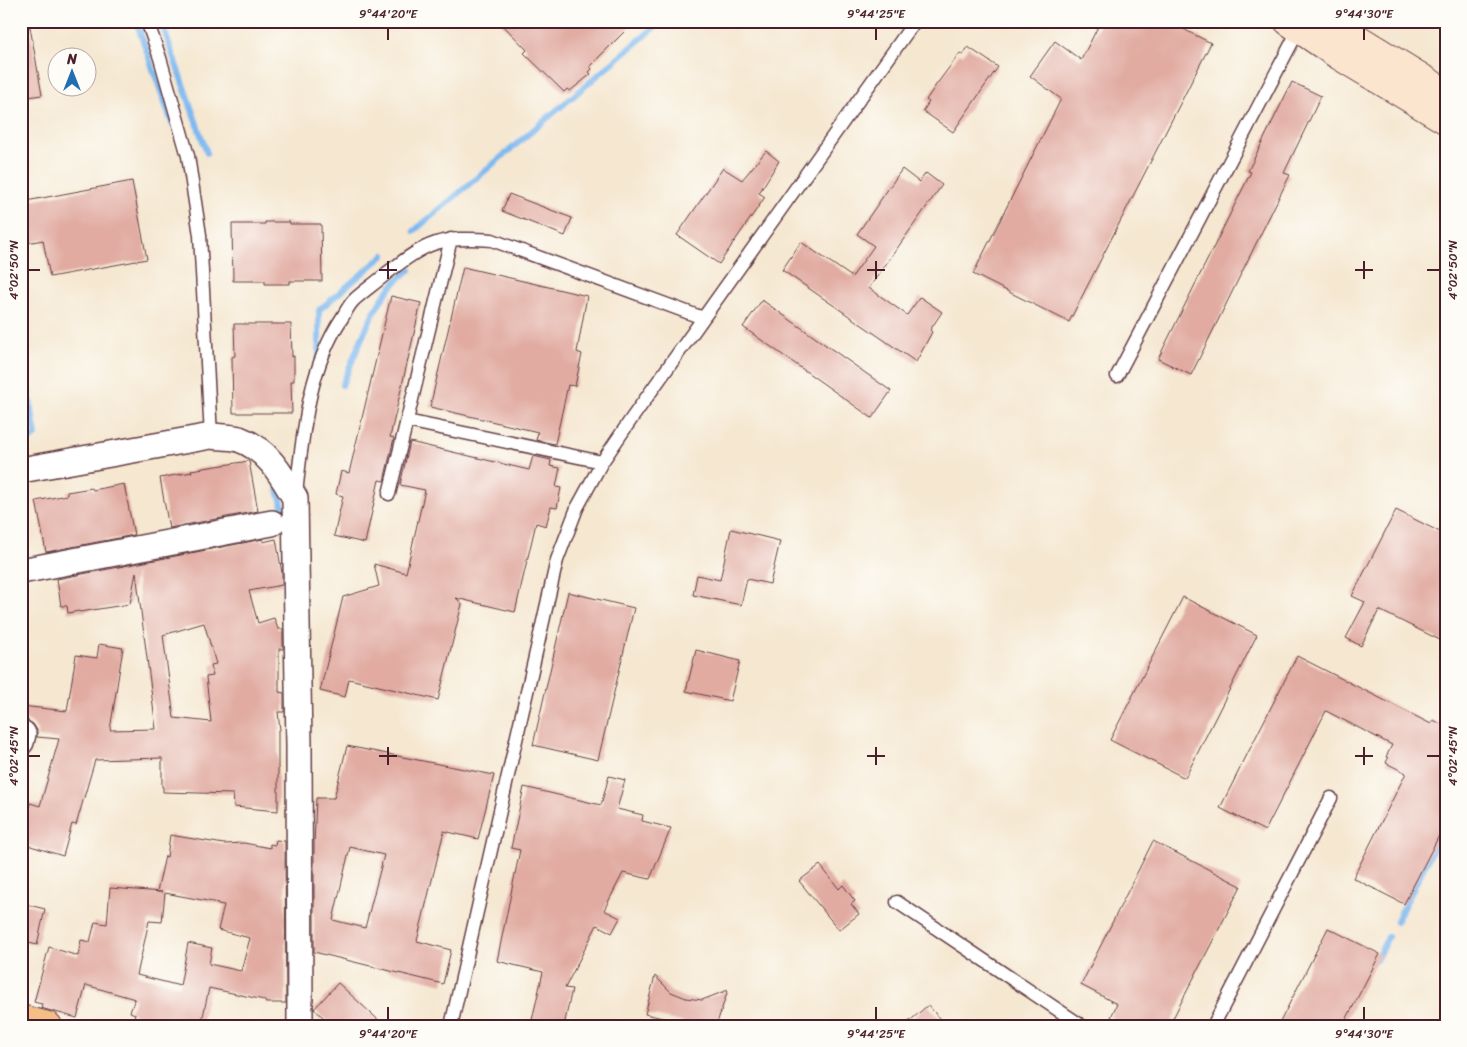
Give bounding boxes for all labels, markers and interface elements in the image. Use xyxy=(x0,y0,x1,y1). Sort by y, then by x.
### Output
text: 9°44'20"E xyxy=(359,3,418,25)
text: 9°44'25"E xyxy=(847,3,906,25)
text: 9°44'30"E xyxy=(1335,3,1394,25)
text: N xyxy=(66,47,77,72)
north arrow xyxy=(48,48,98,98)
text: 4°02'50"N xyxy=(3,239,25,300)
text: 4°02'50"N xyxy=(1442,239,1464,300)
text: 4°02'45"N xyxy=(3,725,25,786)
text: 4°02'45"N xyxy=(1442,725,1464,786)
text: 9°44'20"E xyxy=(359,1023,418,1045)
text: 9°44'25"E xyxy=(847,1023,906,1045)
text: 9°44'30"E xyxy=(1335,1023,1394,1045)

